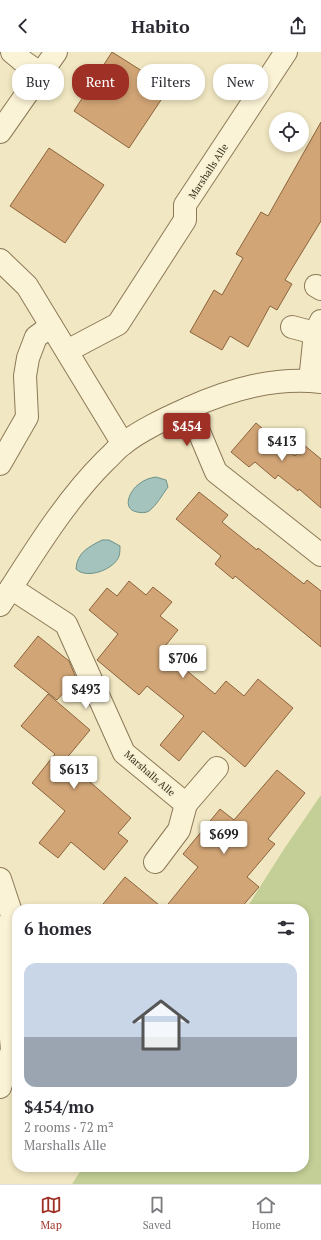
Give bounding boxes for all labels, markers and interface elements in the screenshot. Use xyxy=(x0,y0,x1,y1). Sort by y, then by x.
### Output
text: Habito xyxy=(131,14,190,38)
icon: back xyxy=(12,15,34,37)
icon: share xyxy=(287,15,309,37)
chip: Buy xyxy=(12,64,64,100)
chip: Rent xyxy=(72,64,129,100)
chip: Filters xyxy=(137,64,205,100)
chip: New xyxy=(213,64,268,100)
map controls xyxy=(269,112,309,152)
button: locate xyxy=(269,112,309,152)
street label: Marshalls Alle xyxy=(186,141,231,201)
pin: $454 xyxy=(163,413,211,447)
text: $454 xyxy=(172,417,202,435)
pin: $413 xyxy=(258,428,306,462)
text: $413 xyxy=(267,432,297,450)
pin: $706 xyxy=(159,645,207,679)
text: $706 xyxy=(168,649,198,667)
pin: $493 xyxy=(62,676,110,710)
text: $493 xyxy=(71,680,101,698)
street label: Marshalls Alle xyxy=(122,748,178,799)
pin: $613 xyxy=(50,756,98,790)
text: $613 xyxy=(59,760,89,778)
pin: $699 xyxy=(200,821,248,855)
text: $699 xyxy=(209,825,239,843)
text: 6 homes xyxy=(24,917,92,940)
icon: filters xyxy=(275,917,297,939)
icon: home xyxy=(125,989,197,1061)
text: $454/mo xyxy=(24,1095,94,1118)
text: 2 rooms · 72 m² xyxy=(24,1118,114,1136)
text: Marshalls Alle xyxy=(24,1136,106,1154)
tab: Map xyxy=(40,1194,62,1232)
tab: Saved xyxy=(143,1194,171,1232)
tab: Home xyxy=(252,1194,281,1232)

